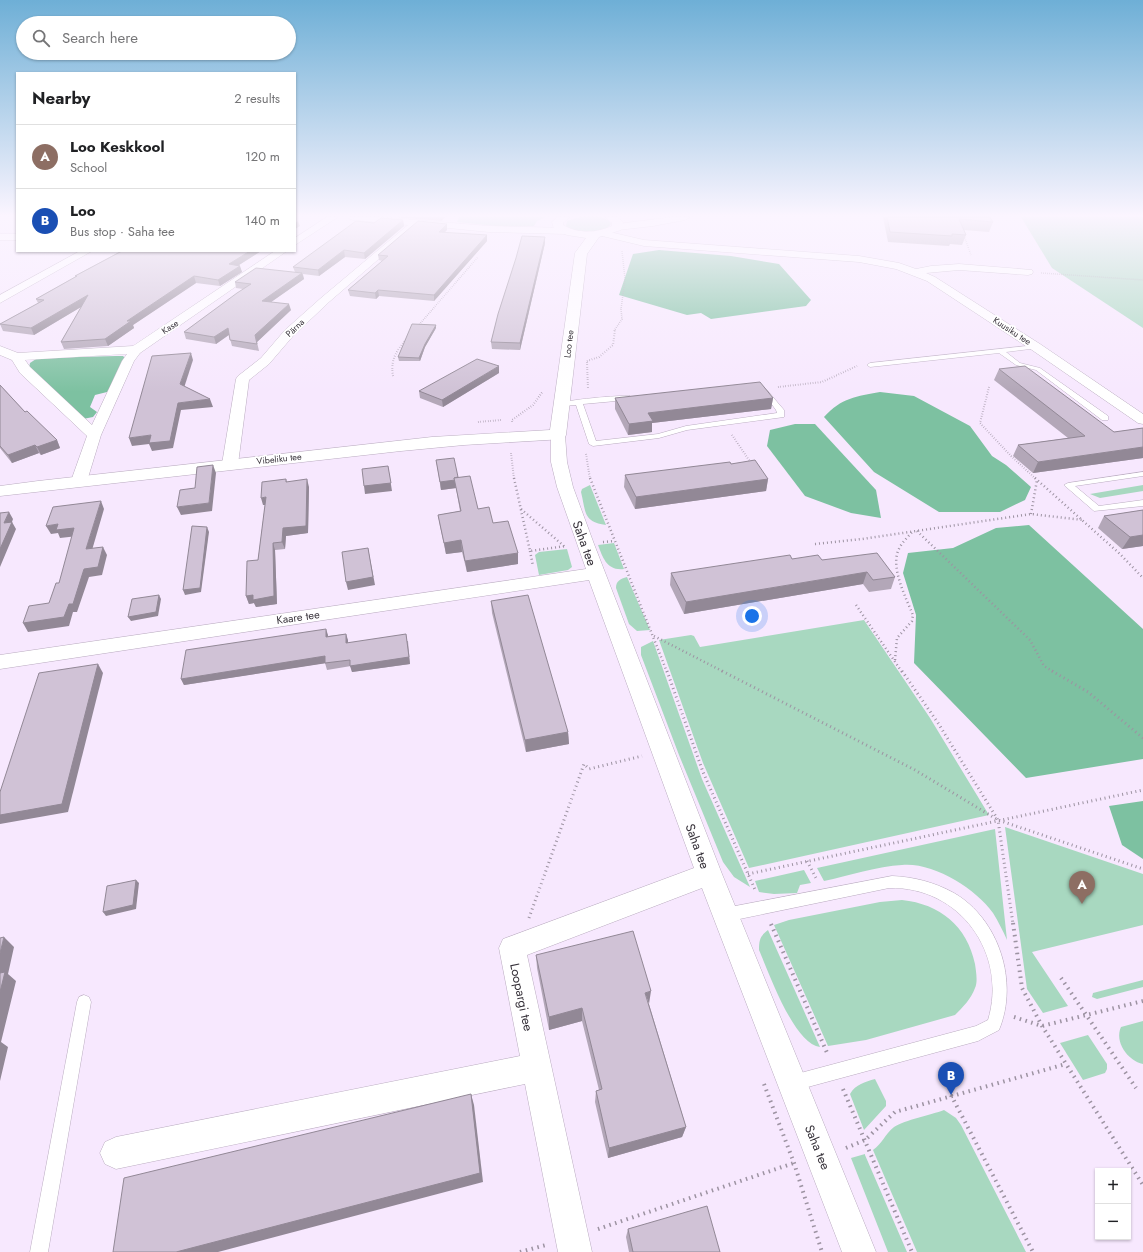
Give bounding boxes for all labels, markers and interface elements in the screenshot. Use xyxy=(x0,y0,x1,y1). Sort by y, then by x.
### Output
search box xyxy=(16,16,296,60)
icon: search xyxy=(30,27,52,49)
text: Search here xyxy=(62,27,138,49)
text: Nearby xyxy=(32,86,90,110)
text: 2 results xyxy=(234,89,280,108)
text: Loo Keskkool xyxy=(70,136,164,158)
text: A xyxy=(40,147,50,166)
text: 120 m xyxy=(245,147,280,166)
text: School xyxy=(70,158,107,177)
text: Loo xyxy=(70,200,96,222)
text: B xyxy=(41,211,49,230)
text: 140 m xyxy=(245,211,280,230)
text: Bus stop · Saha tee xyxy=(70,222,175,241)
street label: Kuusiku tee xyxy=(991,313,1034,348)
street label: Kase xyxy=(159,316,181,337)
street label: Pärna xyxy=(282,316,307,340)
street label: Loo tee xyxy=(560,329,577,359)
street label: Vibeliku tee xyxy=(256,450,302,467)
street label: Saha tee xyxy=(568,518,602,569)
street label: Kaare tee xyxy=(275,606,321,628)
your location xyxy=(742,606,762,626)
street label: Saha tee xyxy=(681,821,715,872)
pin: A xyxy=(1069,871,1095,904)
street label: Loopargi tee xyxy=(505,961,538,1033)
pin: B xyxy=(938,1062,964,1095)
street label: Saha tee xyxy=(800,1122,835,1173)
map controls xyxy=(1095,1168,1131,1240)
button: + xyxy=(1095,1168,1131,1204)
button: − xyxy=(1095,1204,1131,1240)

